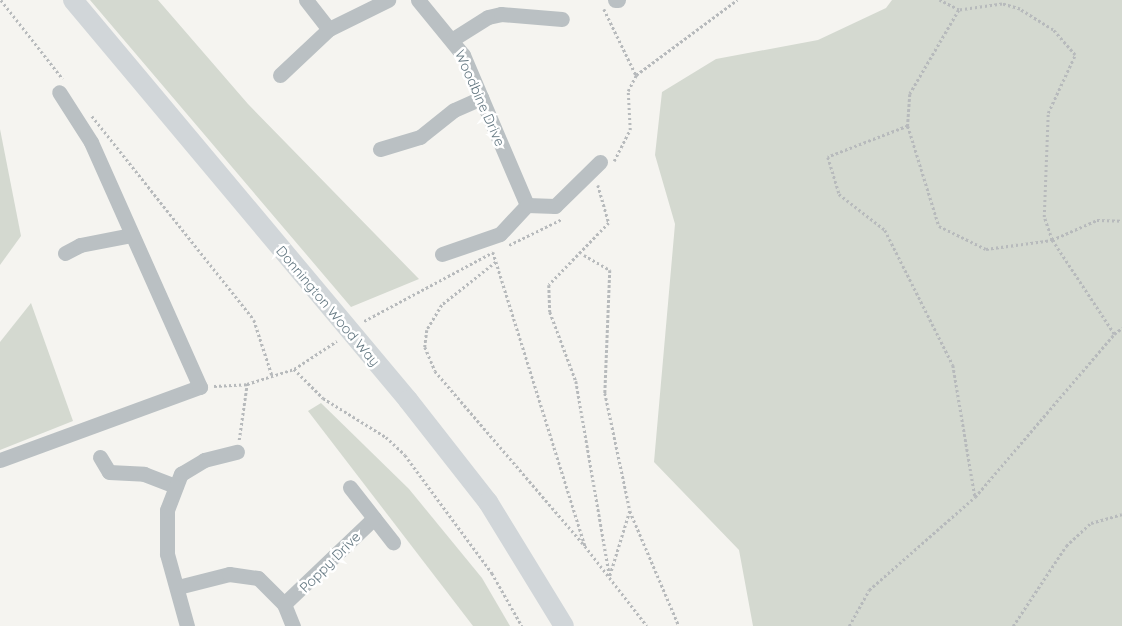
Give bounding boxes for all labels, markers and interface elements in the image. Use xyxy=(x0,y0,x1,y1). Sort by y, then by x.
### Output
street label: Woodbine Drive xyxy=(451,47,509,149)
street label: Donnington Wood Way xyxy=(273,242,383,370)
street label: Poppy Drive xyxy=(296,528,364,596)

